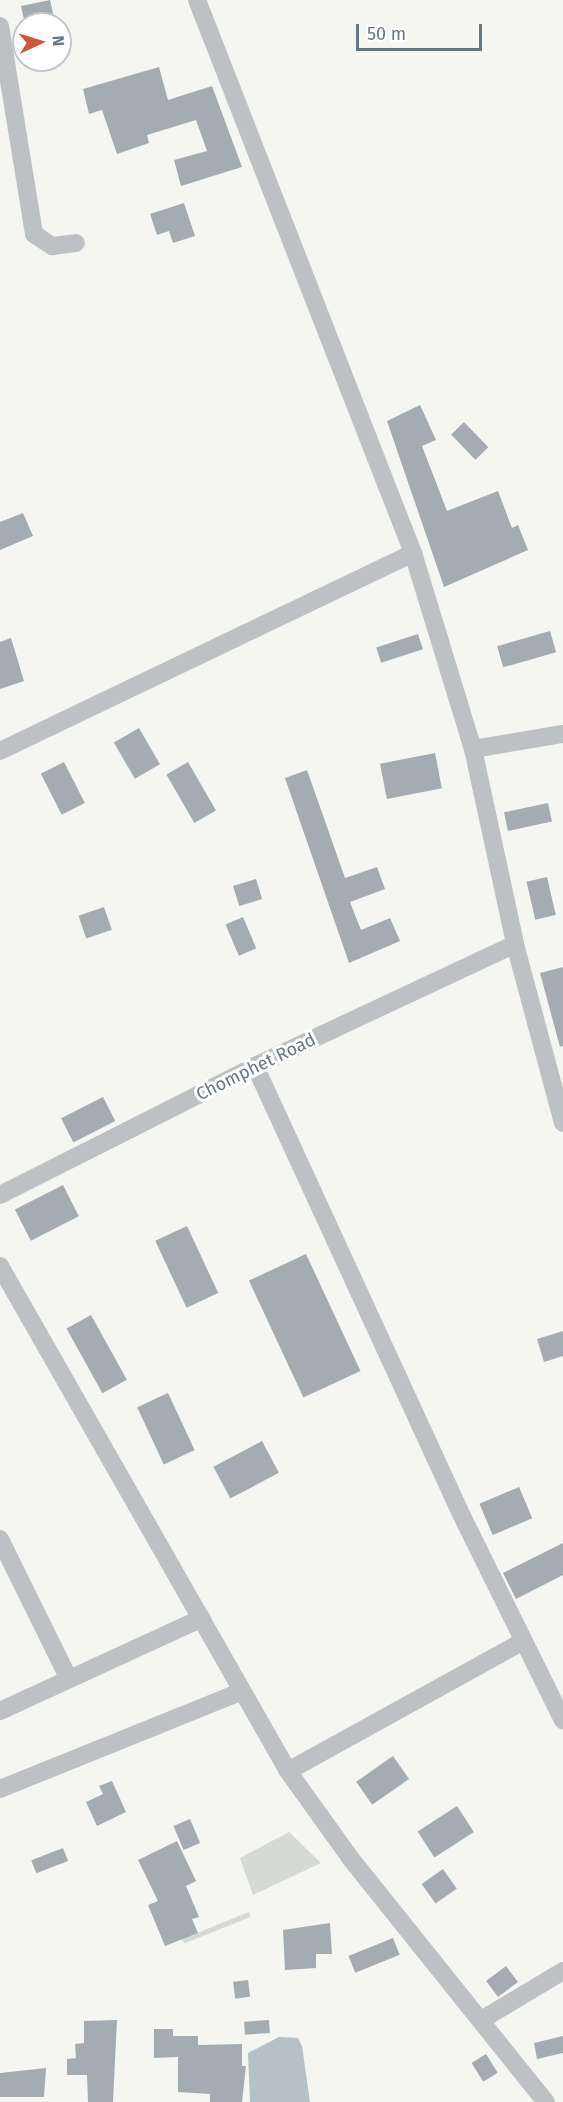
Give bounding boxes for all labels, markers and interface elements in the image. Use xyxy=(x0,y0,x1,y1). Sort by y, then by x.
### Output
north arrow xyxy=(12,12,72,72)
scale bar xyxy=(359,12,485,50)
text: 50 m xyxy=(367,23,406,45)
text: N xyxy=(49,35,68,47)
street label: Chomphet Road xyxy=(193,1029,319,1105)

